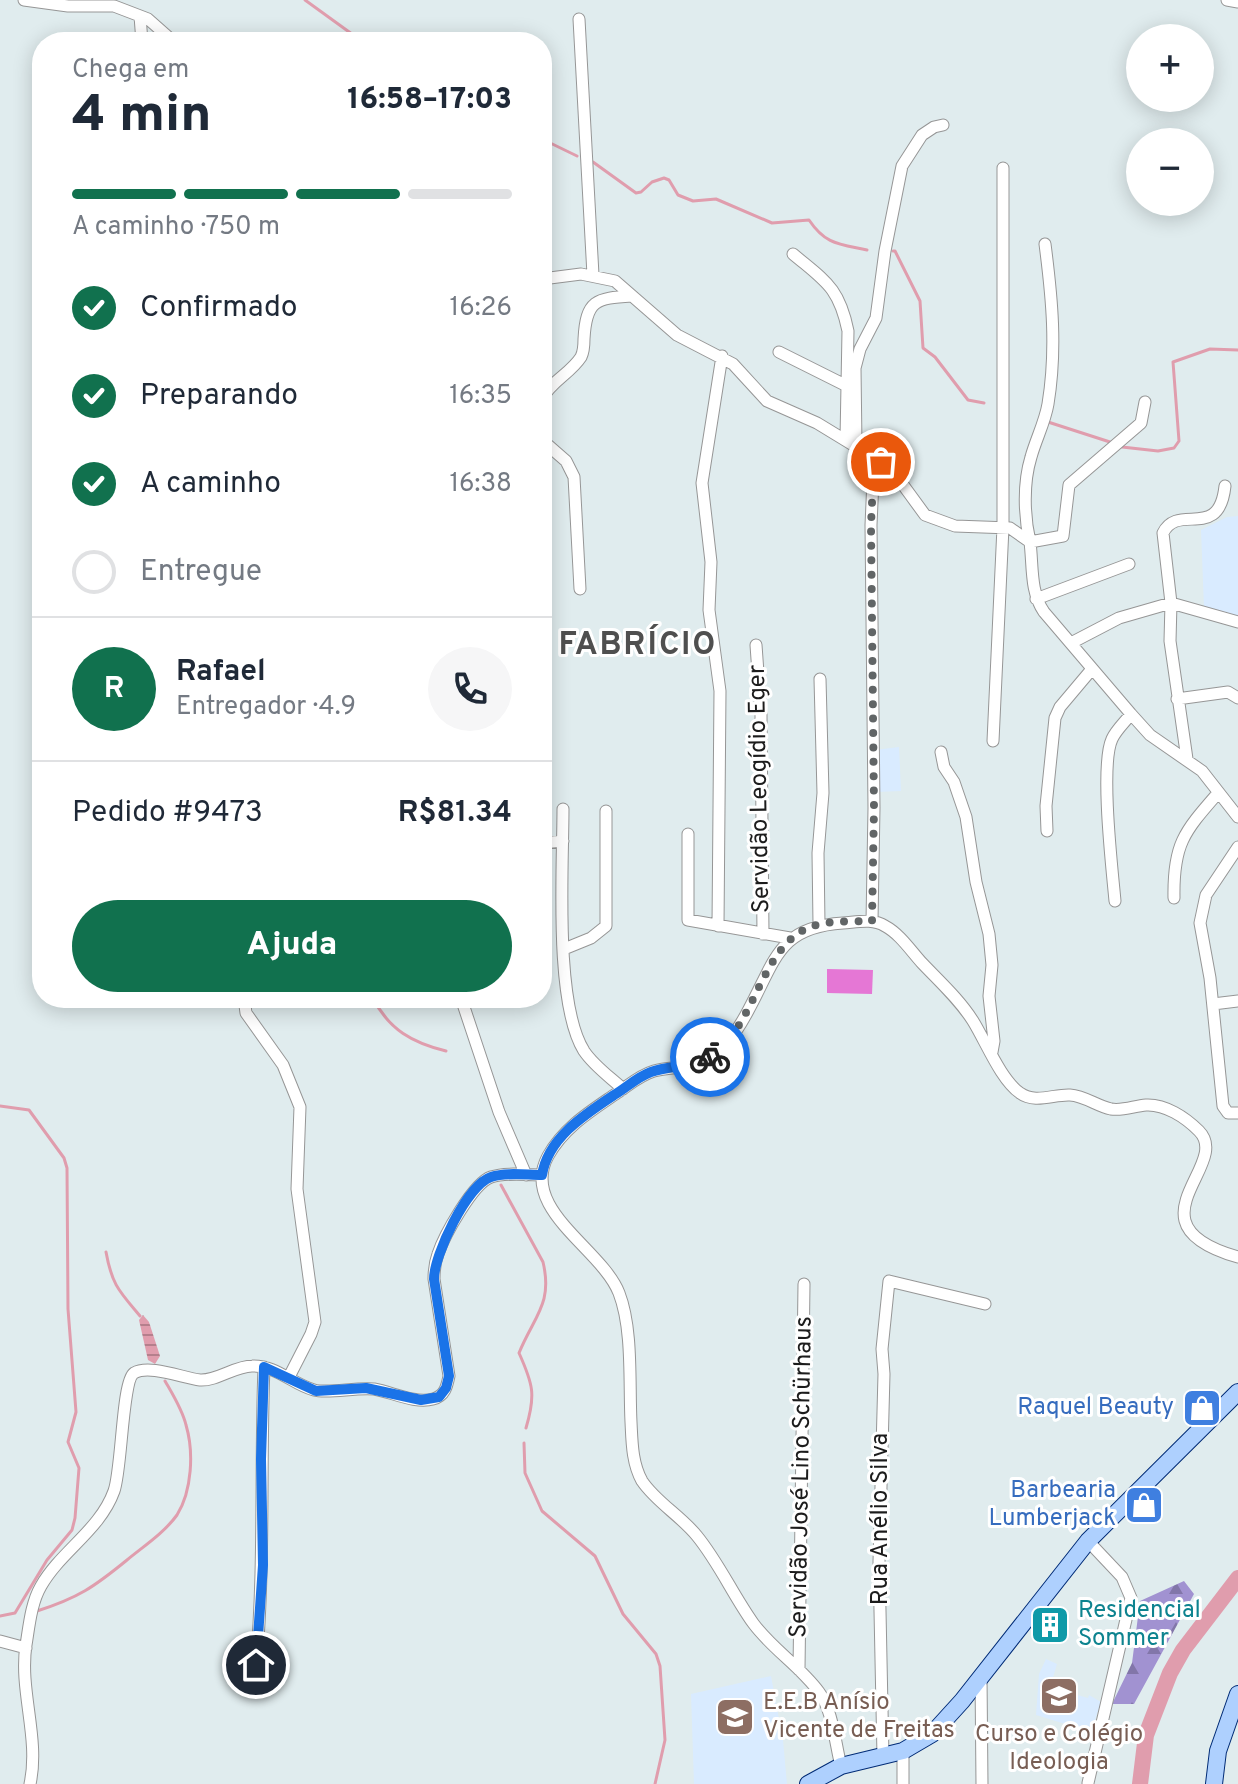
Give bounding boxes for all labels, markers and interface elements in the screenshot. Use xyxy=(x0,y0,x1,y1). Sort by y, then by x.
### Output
map controls xyxy=(1126,24,1214,216)
button: + xyxy=(1126,24,1214,112)
text: Chega em xyxy=(72,54,189,87)
text: 16:58–17:03 xyxy=(347,82,512,119)
text: 4 min xyxy=(72,84,212,150)
button: − xyxy=(1126,128,1214,216)
text: A caminho · 750 m xyxy=(72,211,280,244)
icon: check xyxy=(72,286,116,330)
text: Confirmado xyxy=(140,290,298,327)
text: 16:26 xyxy=(449,292,512,325)
icon: check xyxy=(72,374,116,418)
text: Preparando xyxy=(140,378,298,415)
text: 16:35 xyxy=(449,380,512,413)
pin xyxy=(847,428,915,496)
icon: bag xyxy=(859,440,903,484)
icon: check xyxy=(72,462,116,506)
text: A caminho xyxy=(140,466,281,503)
text: 16:38 xyxy=(449,468,512,501)
text: Entregue xyxy=(140,554,262,591)
district label: FABRÍCIO xyxy=(559,624,717,666)
button: phone xyxy=(428,647,512,731)
text: Rafael xyxy=(176,654,266,691)
street label: Servidão Leogídio Eger xyxy=(743,665,777,913)
text: R xyxy=(104,671,124,708)
text: Entregador · 4.9 xyxy=(176,691,356,724)
text: Pedido #9473 xyxy=(72,795,263,832)
text: R$81.34 xyxy=(398,795,512,832)
button: Ajuda xyxy=(72,900,512,992)
courier xyxy=(670,1017,750,1097)
icon: bike xyxy=(688,1035,732,1079)
street label: Servidão José Lino Schürhaus xyxy=(784,1316,820,1638)
shop icon: Raquel Beauty xyxy=(1181,1387,1223,1429)
place label: Raquel Beauty xyxy=(1017,1393,1174,1423)
street label: Rua Anélio Silva xyxy=(866,1433,896,1605)
place label: Barbearia Lumberjack xyxy=(989,1476,1116,1534)
shop icon: Barbearia Lumberjack xyxy=(1123,1484,1165,1526)
place label: Residencial Sommer xyxy=(1078,1596,1201,1654)
building icon: Residencial Sommer xyxy=(1029,1604,1071,1646)
pin xyxy=(222,1631,290,1699)
icon: home xyxy=(234,1643,278,1687)
school or university icon: Curso e Colégio Ideologia xyxy=(1038,1675,1080,1717)
place label: E.E.B Anísio Vicente de Freitas xyxy=(763,1688,955,1746)
school or university icon: E.E.B Anísio Vicente de Freitas xyxy=(714,1696,756,1738)
place label: Curso e Colégio Ideologia xyxy=(975,1720,1143,1778)

